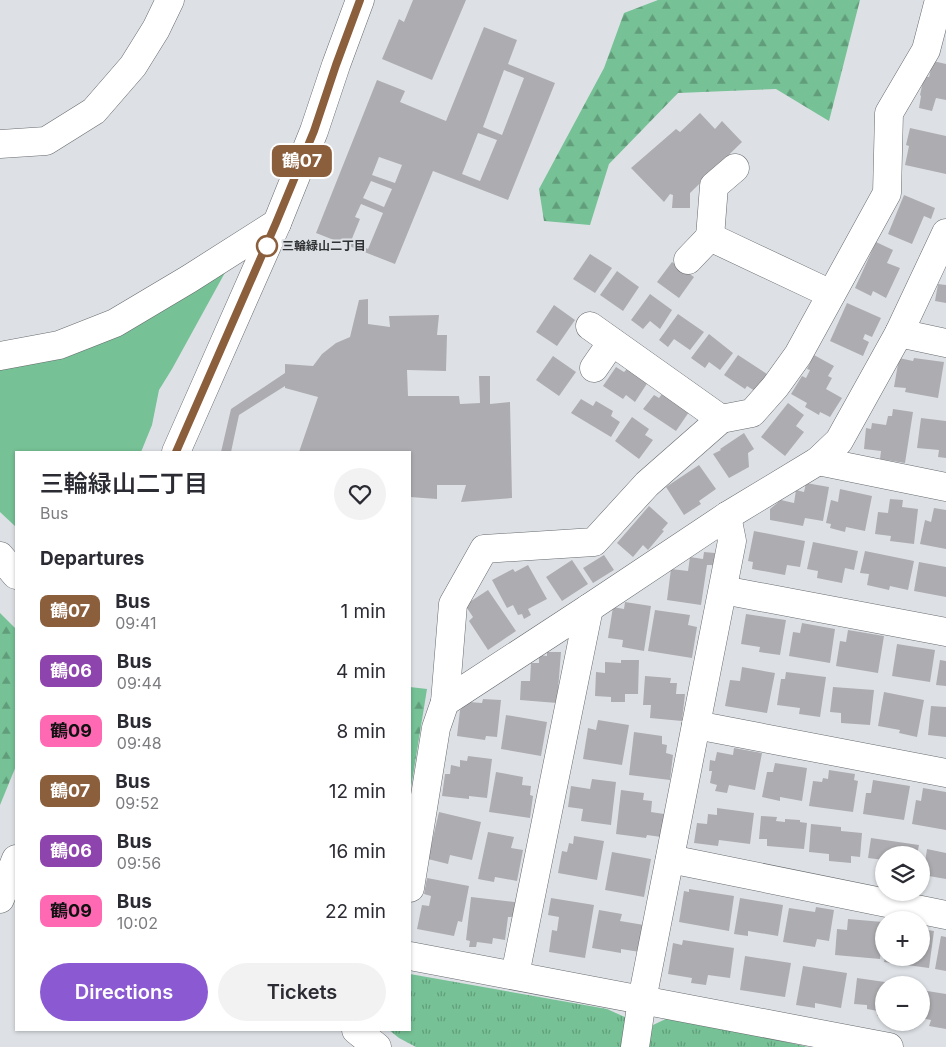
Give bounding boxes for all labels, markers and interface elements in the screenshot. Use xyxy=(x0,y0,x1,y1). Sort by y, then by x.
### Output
line badge: 鶴07 xyxy=(273,145,331,177)
text: 鶴07 xyxy=(282,150,322,171)
marker: 三輪緑山二丁目 xyxy=(256,235,278,257)
place label: 三輪緑山二丁目 xyxy=(282,238,366,253)
button: heart xyxy=(334,468,386,520)
text: 三輪緑山二丁目 xyxy=(40,469,208,498)
text: Bus xyxy=(40,503,68,523)
text: Departures xyxy=(40,547,144,570)
text: Bus xyxy=(115,590,150,613)
text: 鶴07 xyxy=(50,600,90,621)
text: 1 min xyxy=(340,600,386,623)
text: 09:41 xyxy=(115,613,156,633)
text: Bus xyxy=(117,650,152,673)
text: 鶴06 xyxy=(50,660,92,681)
text: 4 min xyxy=(336,660,386,683)
text: 09:44 xyxy=(117,673,162,693)
text: Bus xyxy=(117,710,152,733)
text: 鶴09 xyxy=(50,720,92,741)
text: 8 min xyxy=(336,720,386,743)
text: 09:48 xyxy=(117,733,162,753)
text: Bus xyxy=(115,770,150,793)
text: 鶴07 xyxy=(50,780,90,801)
text: 12 min xyxy=(329,780,386,803)
text: 09:52 xyxy=(115,793,159,813)
text: Bus xyxy=(117,830,152,853)
text: 鶴06 xyxy=(50,840,92,861)
text: 16 min xyxy=(329,840,386,863)
map controls xyxy=(875,846,930,1031)
button: layers xyxy=(875,846,930,901)
text: 09:56 xyxy=(117,853,161,873)
text: Bus xyxy=(117,890,152,913)
text: 鶴09 xyxy=(50,900,92,921)
text: 22 min xyxy=(325,900,386,923)
button: + xyxy=(875,911,930,966)
text: 10:02 xyxy=(117,913,158,933)
button: Directions xyxy=(40,963,208,1021)
button: Tickets xyxy=(218,963,386,1021)
button: − xyxy=(875,976,930,1031)

